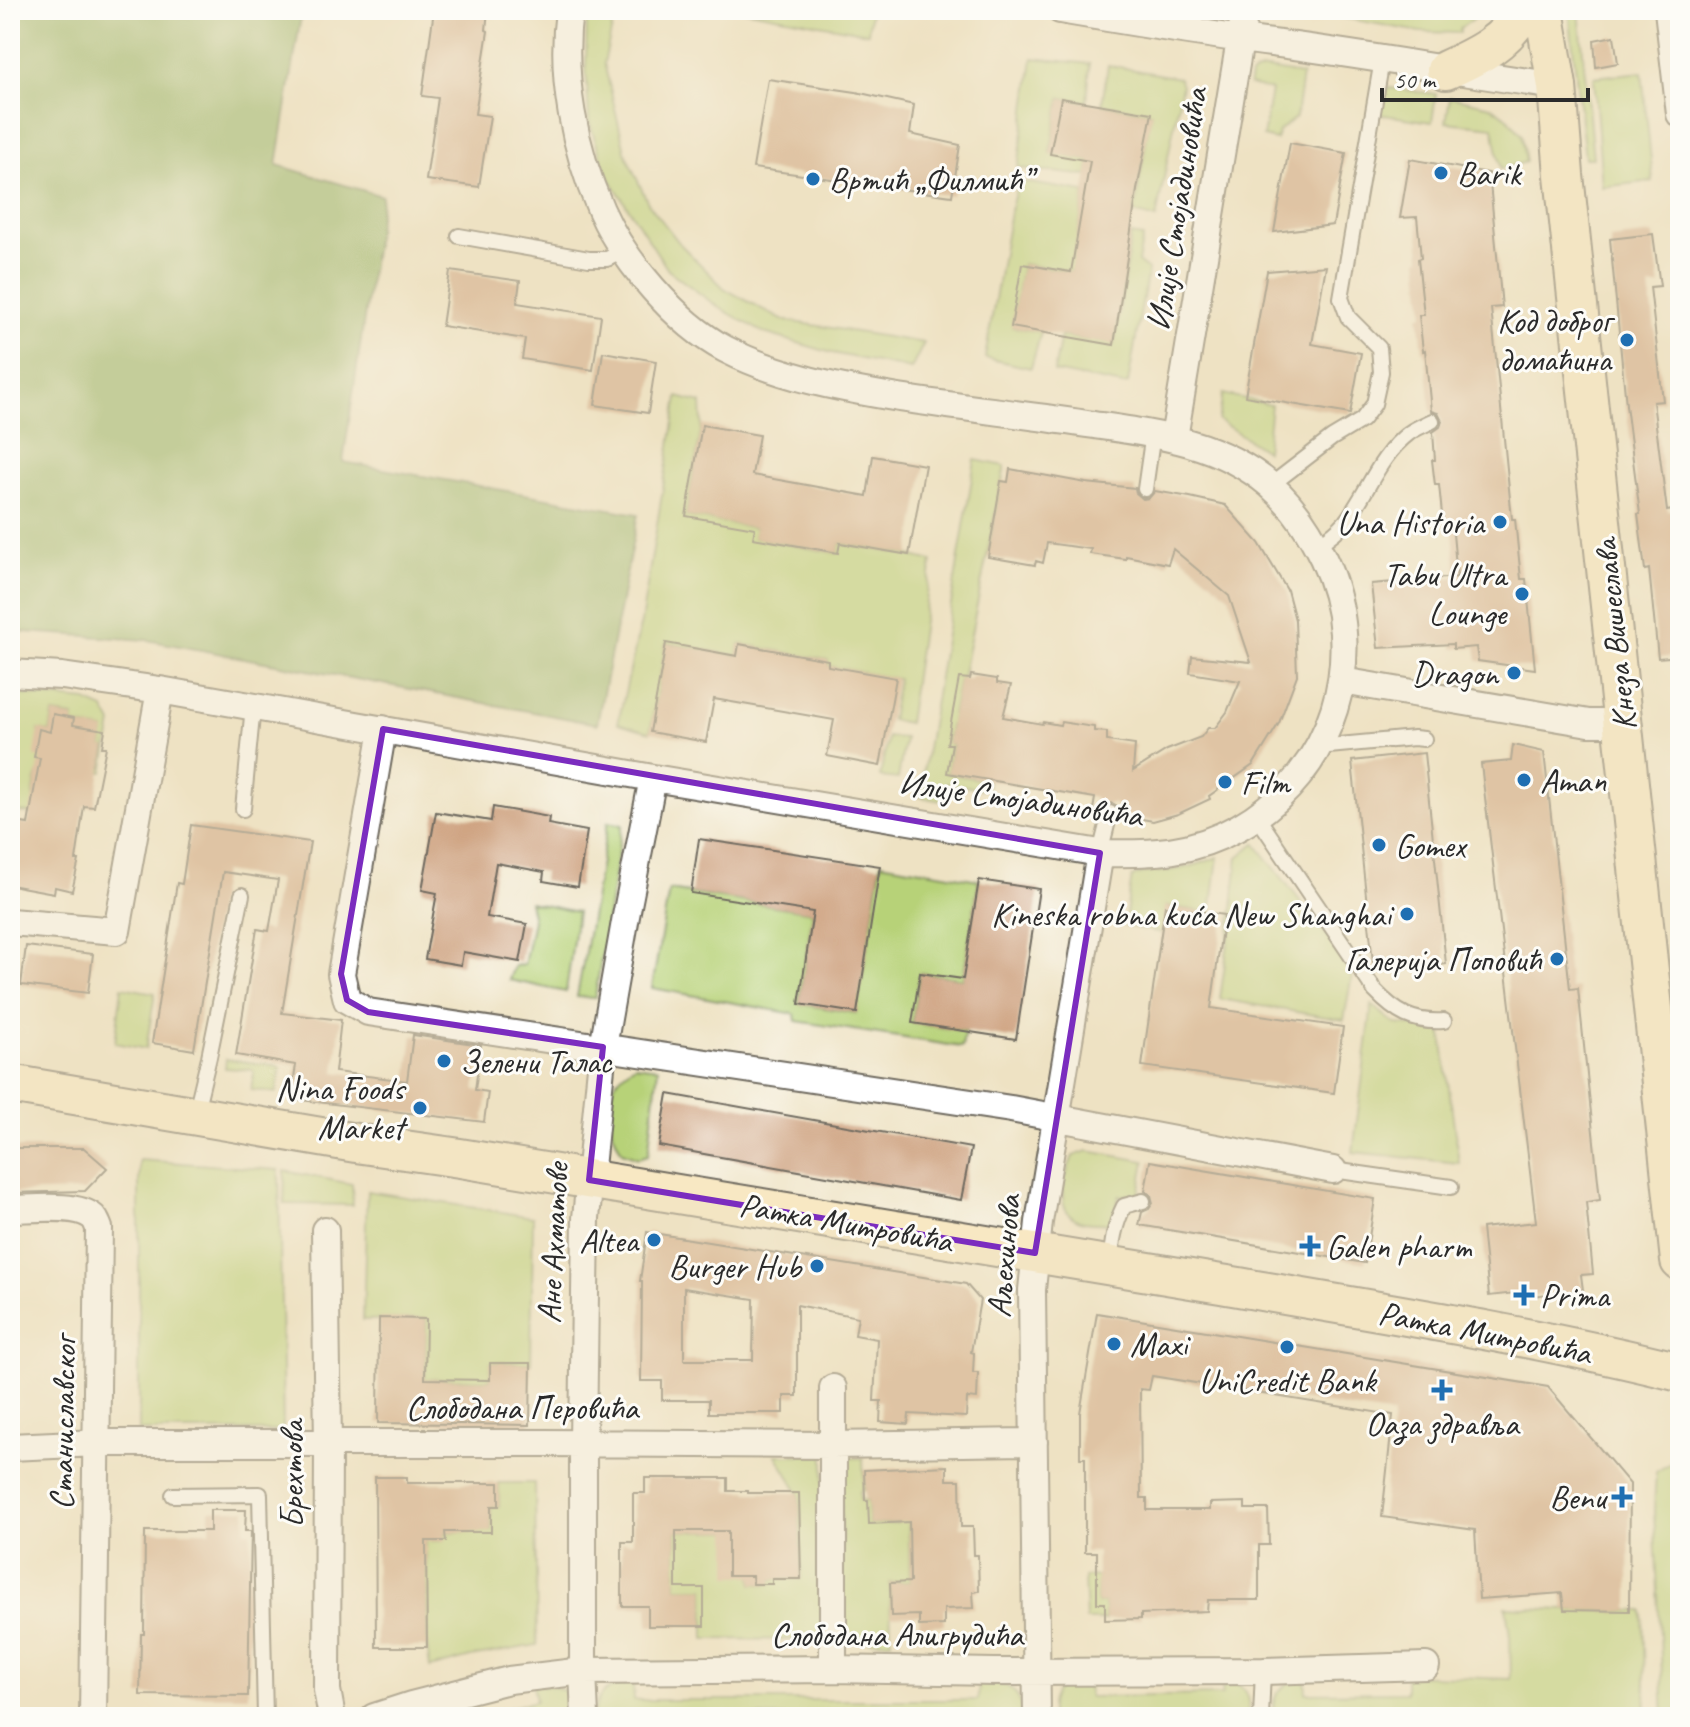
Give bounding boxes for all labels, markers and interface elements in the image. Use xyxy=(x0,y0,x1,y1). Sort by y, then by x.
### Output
scale bar xyxy=(1382,52,1588,102)
text: 50 m xyxy=(1394,65,1437,95)
street label: Илије Стојадиновића xyxy=(1136,83,1217,333)
place label: Barik xyxy=(1457,152,1523,195)
place label: Вртић „Филмић” xyxy=(829,158,1039,201)
marker: Barik xyxy=(1432,164,1450,182)
marker: Вртић „Филмић” xyxy=(804,170,822,188)
place label: Код доброг домаћина xyxy=(1497,299,1615,381)
marker: Код доброг домаћина xyxy=(1618,331,1636,349)
place label: Una Historia xyxy=(1336,501,1486,544)
marker: Una Historia xyxy=(1491,513,1509,531)
street label: Кнеза Вишеслава xyxy=(1583,534,1646,733)
place label: Tabu Ultra Lounge xyxy=(1383,553,1509,635)
marker: Tabu Ultra Lounge xyxy=(1513,585,1531,603)
place label: Dragon xyxy=(1412,652,1500,695)
marker: Dragon xyxy=(1505,664,1523,682)
place label: Aman xyxy=(1540,759,1607,802)
street label: Илије Стојадиновића xyxy=(897,760,1147,837)
place label: Film xyxy=(1241,761,1292,804)
marker: Aman xyxy=(1515,771,1533,789)
marker: Film xyxy=(1216,773,1234,791)
place label: Gomex xyxy=(1395,824,1468,867)
marker: Gomex xyxy=(1370,836,1388,854)
place label: Kineska robna kuća New Shanghai xyxy=(991,893,1395,936)
marker: Kineska robna kuća New Shanghai xyxy=(1398,905,1416,923)
place label: Галерија Поповић xyxy=(1345,938,1542,981)
marker: Галерија Поповић xyxy=(1548,950,1566,968)
place label: Зелени Талас xyxy=(460,1040,613,1083)
marker: Зелени Талас xyxy=(435,1052,453,1070)
place label: Nina Foods Market xyxy=(276,1067,409,1149)
marker: Nina Foods Market xyxy=(411,1099,429,1117)
street label: Ане Ахматове xyxy=(527,1159,578,1324)
street label: Ратка Митровића xyxy=(736,1183,958,1263)
street label: Аљехинова xyxy=(977,1191,1030,1319)
place label: Altea xyxy=(579,1219,640,1262)
place label: Galen pharm xyxy=(1326,1225,1473,1268)
marker: Altea xyxy=(645,1231,663,1249)
marker: Galen pharm xyxy=(1301,1237,1319,1255)
place label: Burger Hub xyxy=(668,1245,803,1288)
marker: Burger Hub xyxy=(808,1257,826,1275)
place label: Prima xyxy=(1540,1274,1611,1317)
marker: Prima xyxy=(1515,1286,1533,1304)
street label: Ратка Митровића xyxy=(1375,1291,1597,1375)
place label: Maxi xyxy=(1130,1323,1191,1366)
street label: Станиславског xyxy=(39,1331,86,1510)
marker: Maxi xyxy=(1105,1335,1123,1353)
marker: UniCredit Bank xyxy=(1278,1338,1296,1356)
place label: UniCredit Bank xyxy=(1199,1359,1378,1402)
marker: Оаза здравља xyxy=(1433,1381,1451,1399)
street label: Слободана Перовића xyxy=(406,1386,640,1429)
place label: Оаза здравља xyxy=(1365,1402,1521,1445)
street label: Брехтова xyxy=(270,1417,313,1528)
place label: Benu xyxy=(1549,1476,1608,1519)
marker: Benu xyxy=(1613,1488,1631,1506)
street label: Слободана Алигрудића xyxy=(771,1613,1025,1656)

